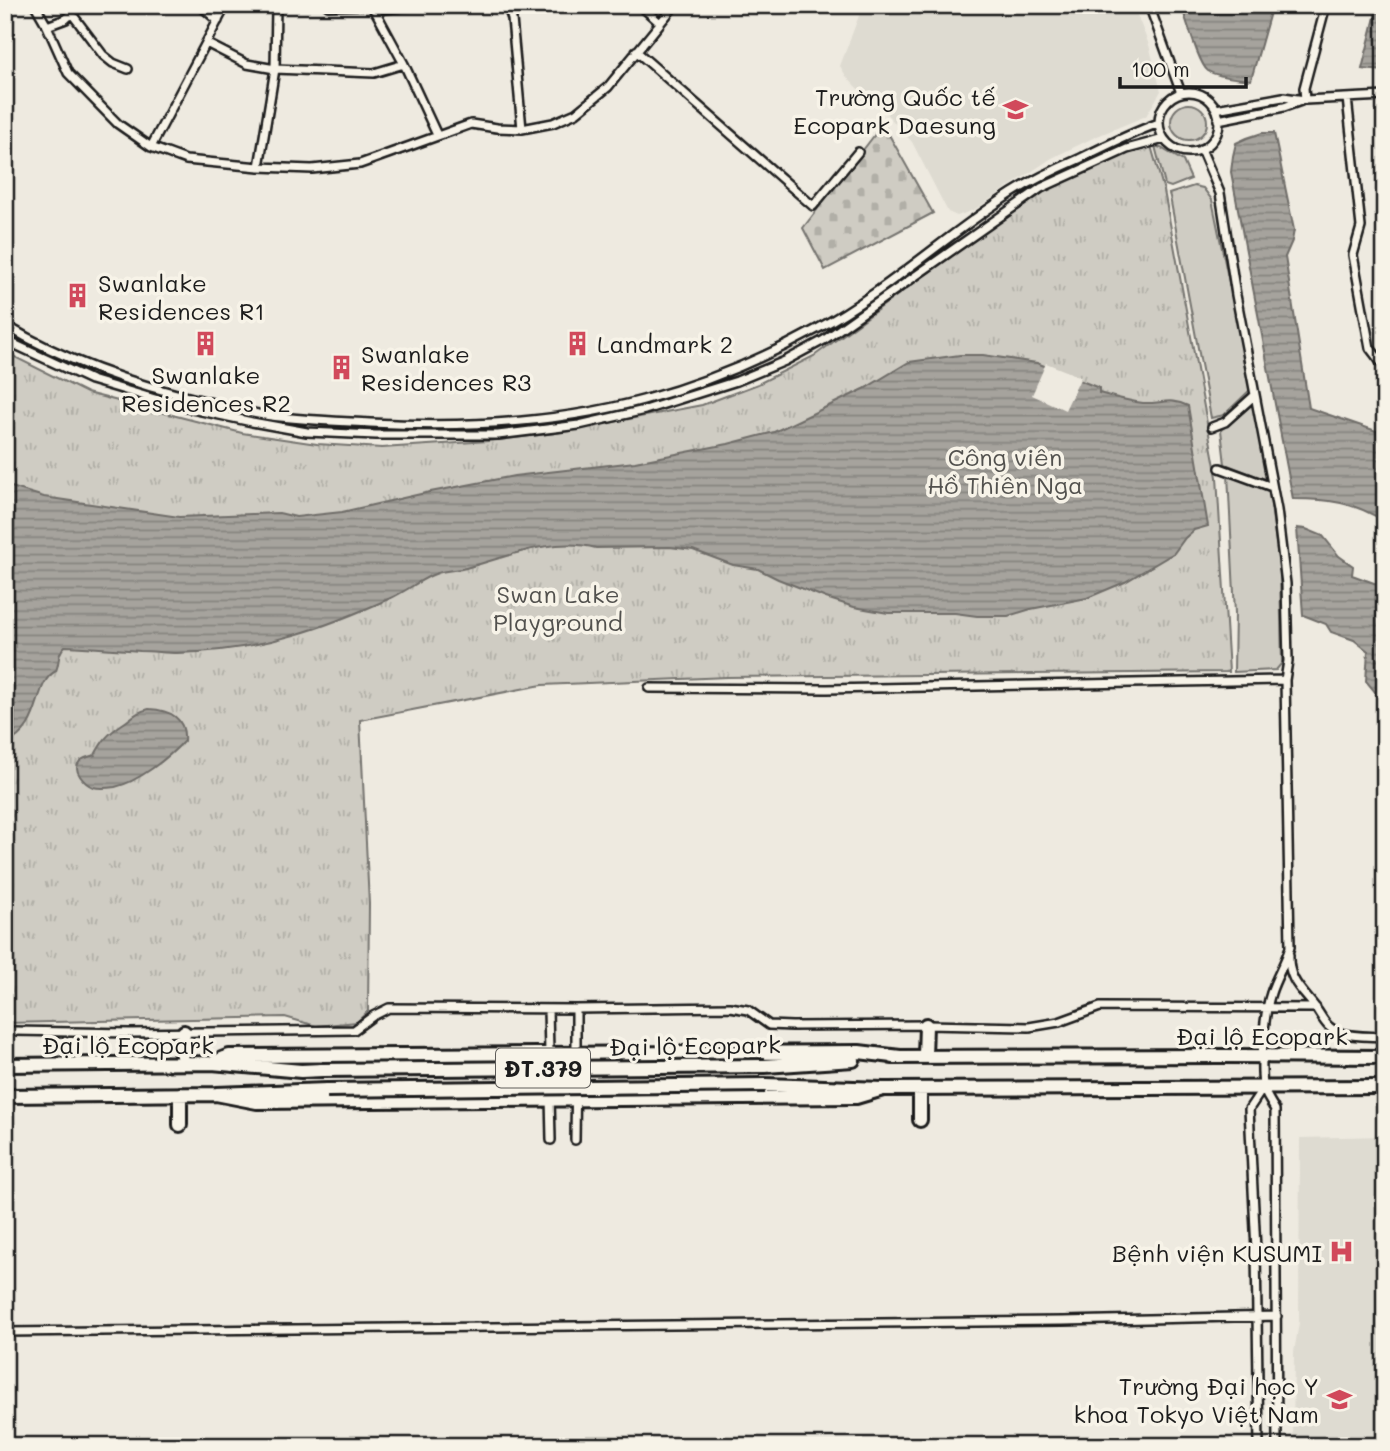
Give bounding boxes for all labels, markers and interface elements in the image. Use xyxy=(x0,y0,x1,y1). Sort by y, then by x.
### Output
scale bar xyxy=(1120,46,1246,90)
text: 100 m xyxy=(1131,55,1190,82)
place label: Trường Quốc tế Ecopark Daesung xyxy=(793,81,996,140)
school or university icon: Trường Quốc tế Ecopark Daesung xyxy=(1002,96,1030,124)
place label: Swanlake Residences R1 xyxy=(98,267,265,326)
building icon: Swanlake Residences R1 xyxy=(64,282,92,310)
place label: Landmark 2 xyxy=(597,328,733,359)
building icon: Swanlake Residences R2 xyxy=(192,329,220,357)
building icon: Landmark 2 xyxy=(563,329,591,357)
place label: Swanlake Residences R3 xyxy=(361,338,531,397)
building icon: Swanlake Residences R3 xyxy=(327,353,355,381)
place label: Swanlake Residences R2 xyxy=(121,359,291,418)
park label: Công viên Hồ Thiên Nga xyxy=(927,441,1083,500)
park label: Swan Lake Playground xyxy=(493,578,623,637)
street label: Đại lộ Ecopark xyxy=(1176,1020,1348,1051)
street label: Đại lộ Ecopark xyxy=(609,1028,781,1062)
street label: Đại lộ Ecopark xyxy=(42,1029,214,1060)
road number: ĐT.379 xyxy=(496,1049,590,1088)
place label: Bệnh viện KUSUMI xyxy=(1112,1237,1322,1268)
hospital icon: Bệnh viện KUSUMI xyxy=(1328,1238,1356,1266)
place label: Trường Đại học Y khoa Tokyo Việt Nam xyxy=(1073,1370,1319,1429)
school or university icon: Trường Đại học Y khoa Tokyo Việt Nam xyxy=(1325,1385,1353,1413)

